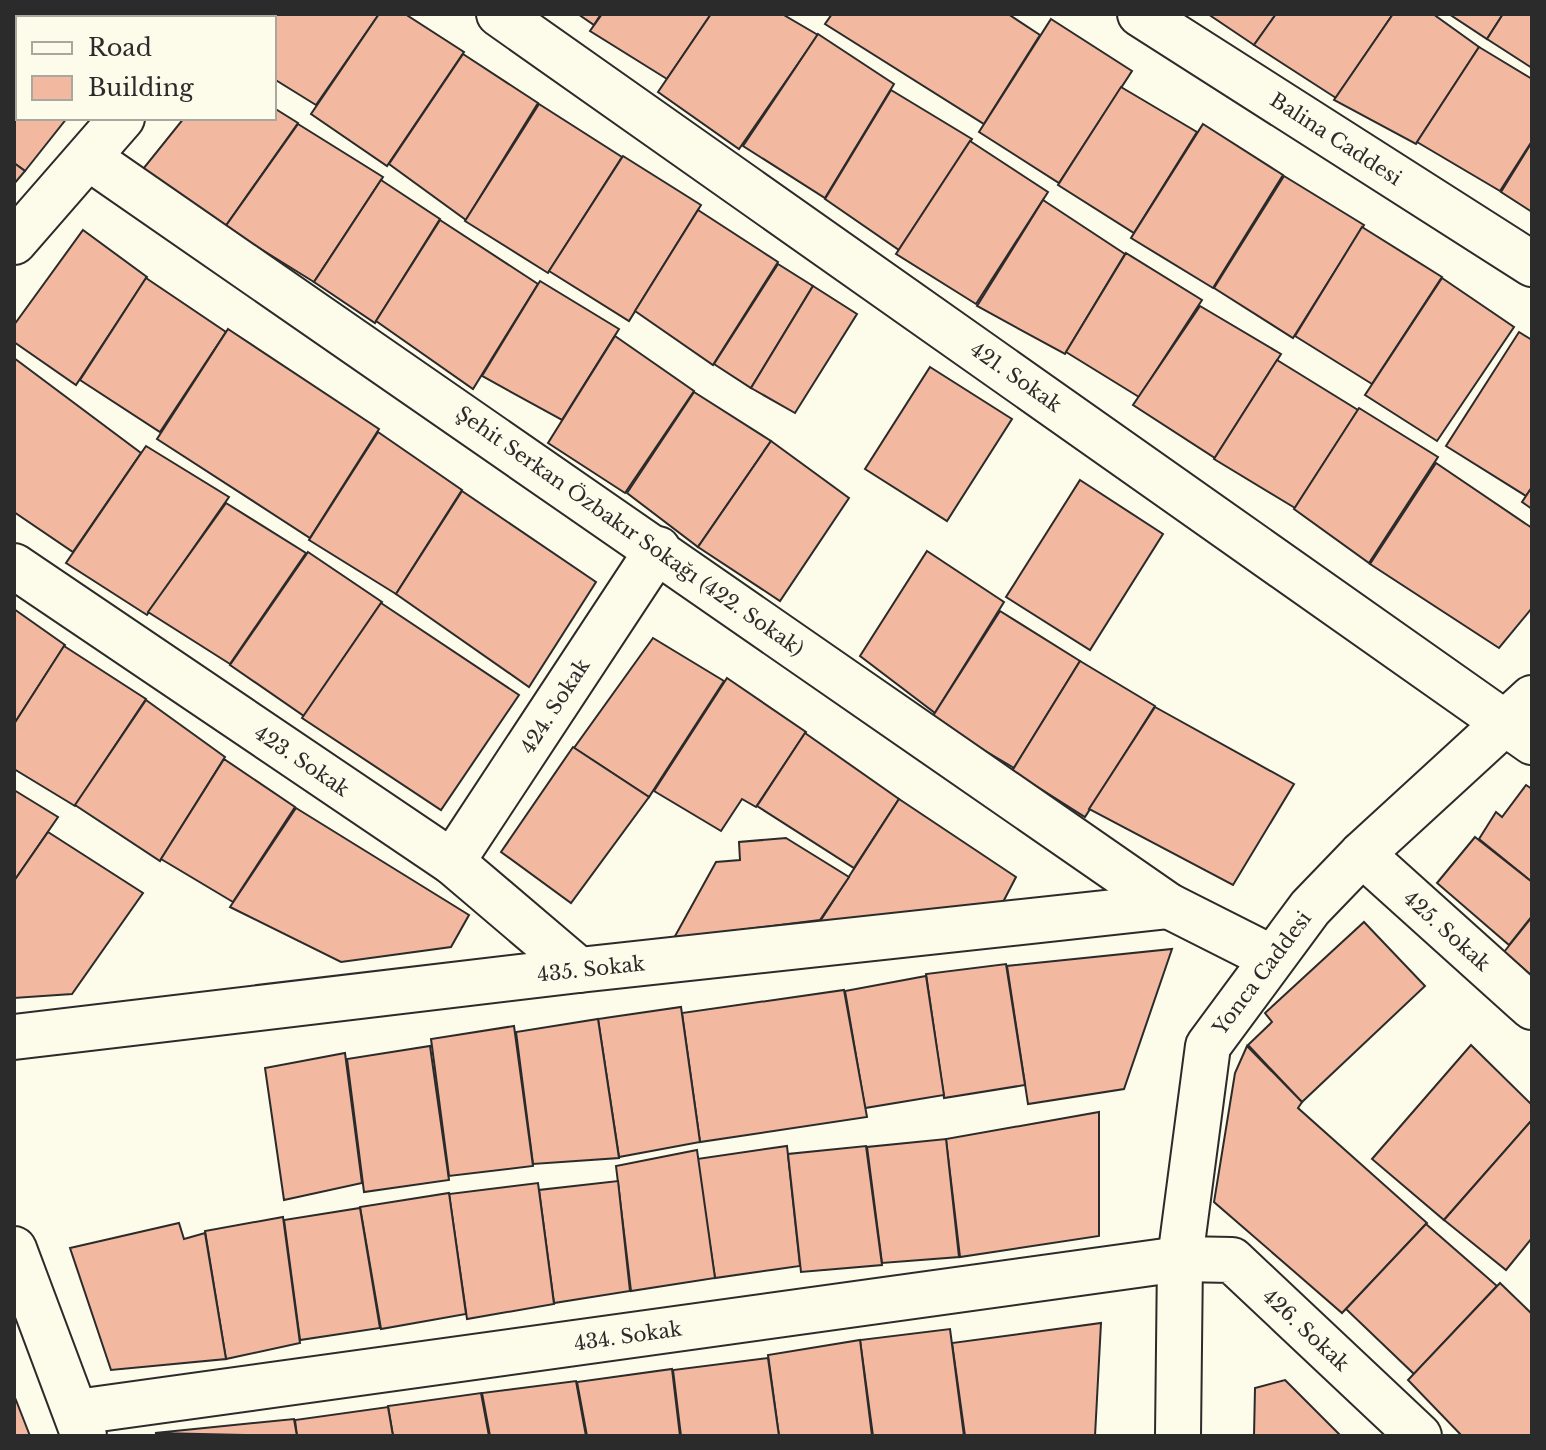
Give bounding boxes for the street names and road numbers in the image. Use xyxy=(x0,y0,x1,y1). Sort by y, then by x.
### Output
street label: Balina Caddesi xyxy=(1266,88,1406,190)
street label: 421. Sokak xyxy=(966,337,1067,418)
street label: Şehit Serkan Özbakır Sokağı (422. Sokak) xyxy=(452,400,809,661)
street label: 424. Sokak xyxy=(515,653,595,758)
street label: 423. Sokak xyxy=(250,721,354,802)
street label: 425. Sokak xyxy=(1399,886,1496,976)
street label: Yonca Caddesi xyxy=(1207,906,1316,1040)
street label: 435. Sokak xyxy=(536,951,647,987)
street label: 426. Sokak xyxy=(1258,1284,1355,1377)
street label: 434. Sokak xyxy=(573,1316,684,1355)

